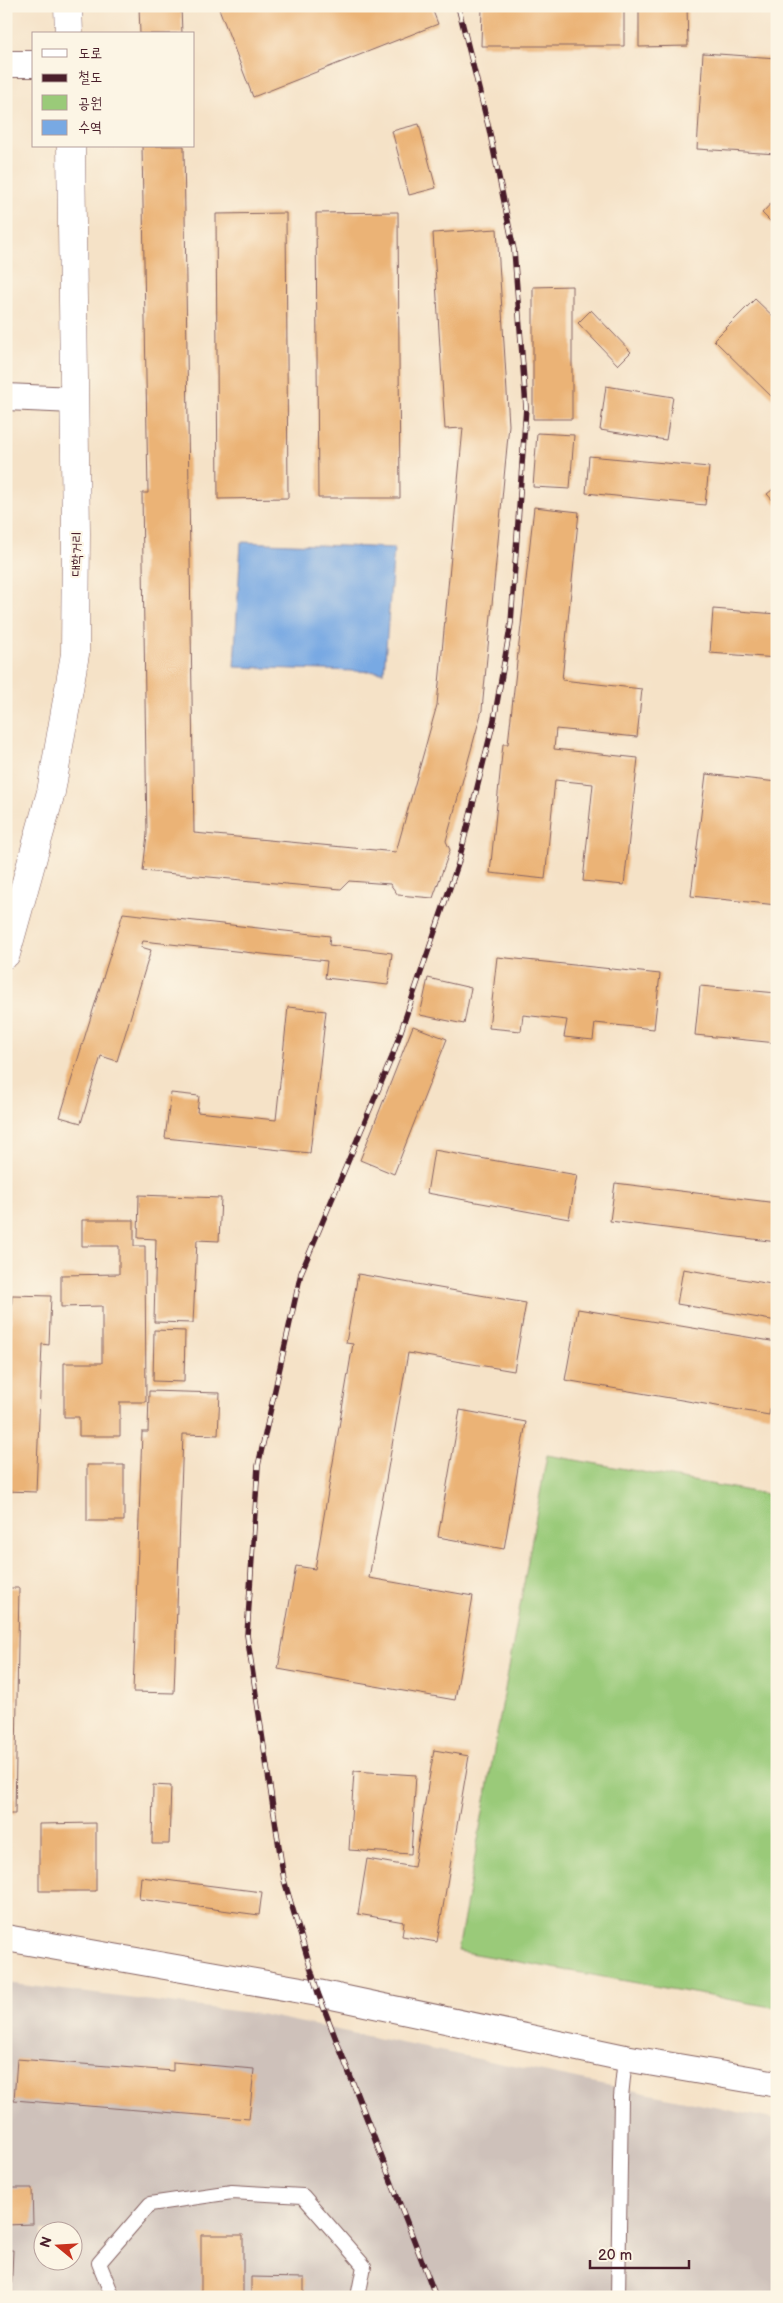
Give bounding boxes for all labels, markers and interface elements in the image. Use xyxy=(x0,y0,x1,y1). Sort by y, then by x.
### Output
legend xyxy=(32,32,195,148)
text: 도로 xyxy=(78,44,102,63)
text: 철도 xyxy=(78,68,102,87)
text: 공원 xyxy=(78,94,102,113)
text: 수역 xyxy=(78,118,102,137)
street label: 대학거리 xyxy=(68,531,85,577)
north arrow xyxy=(32,2220,82,2270)
text: N xyxy=(36,2235,56,2250)
scale bar xyxy=(590,2238,689,2270)
text: 20 m xyxy=(598,2246,632,2265)

